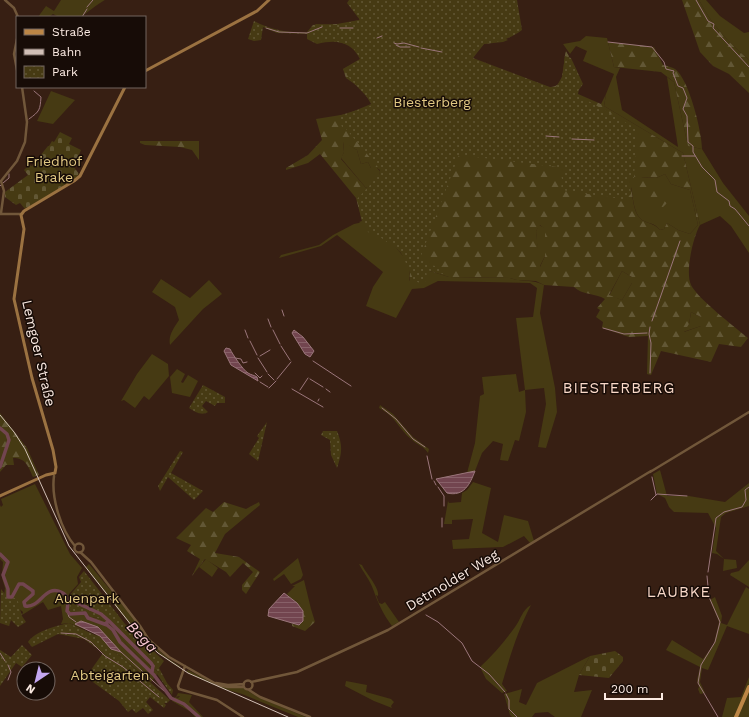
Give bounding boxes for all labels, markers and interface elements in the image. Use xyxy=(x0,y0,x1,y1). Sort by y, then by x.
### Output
legend xyxy=(16,16,146,88)
text: Straße xyxy=(52,25,91,39)
text: Bahn xyxy=(52,45,81,59)
text: Park xyxy=(52,65,78,79)
park label: Biesterberg xyxy=(393,94,471,110)
park label: Friedhof Brake xyxy=(26,153,83,185)
street label: Lemgoer Straße xyxy=(19,298,59,408)
district label: BIESTERBERG xyxy=(563,379,675,397)
street label: Detmolder Weg xyxy=(403,546,502,614)
district label: LAUBKE xyxy=(647,583,711,601)
park label: Auenpark xyxy=(55,590,119,606)
water label: Bega xyxy=(123,618,161,656)
north arrow xyxy=(16,661,56,701)
park label: Abteigarten xyxy=(71,667,149,683)
scale bar xyxy=(605,675,662,701)
text: N xyxy=(23,681,38,696)
text: 200 m xyxy=(611,682,648,696)

